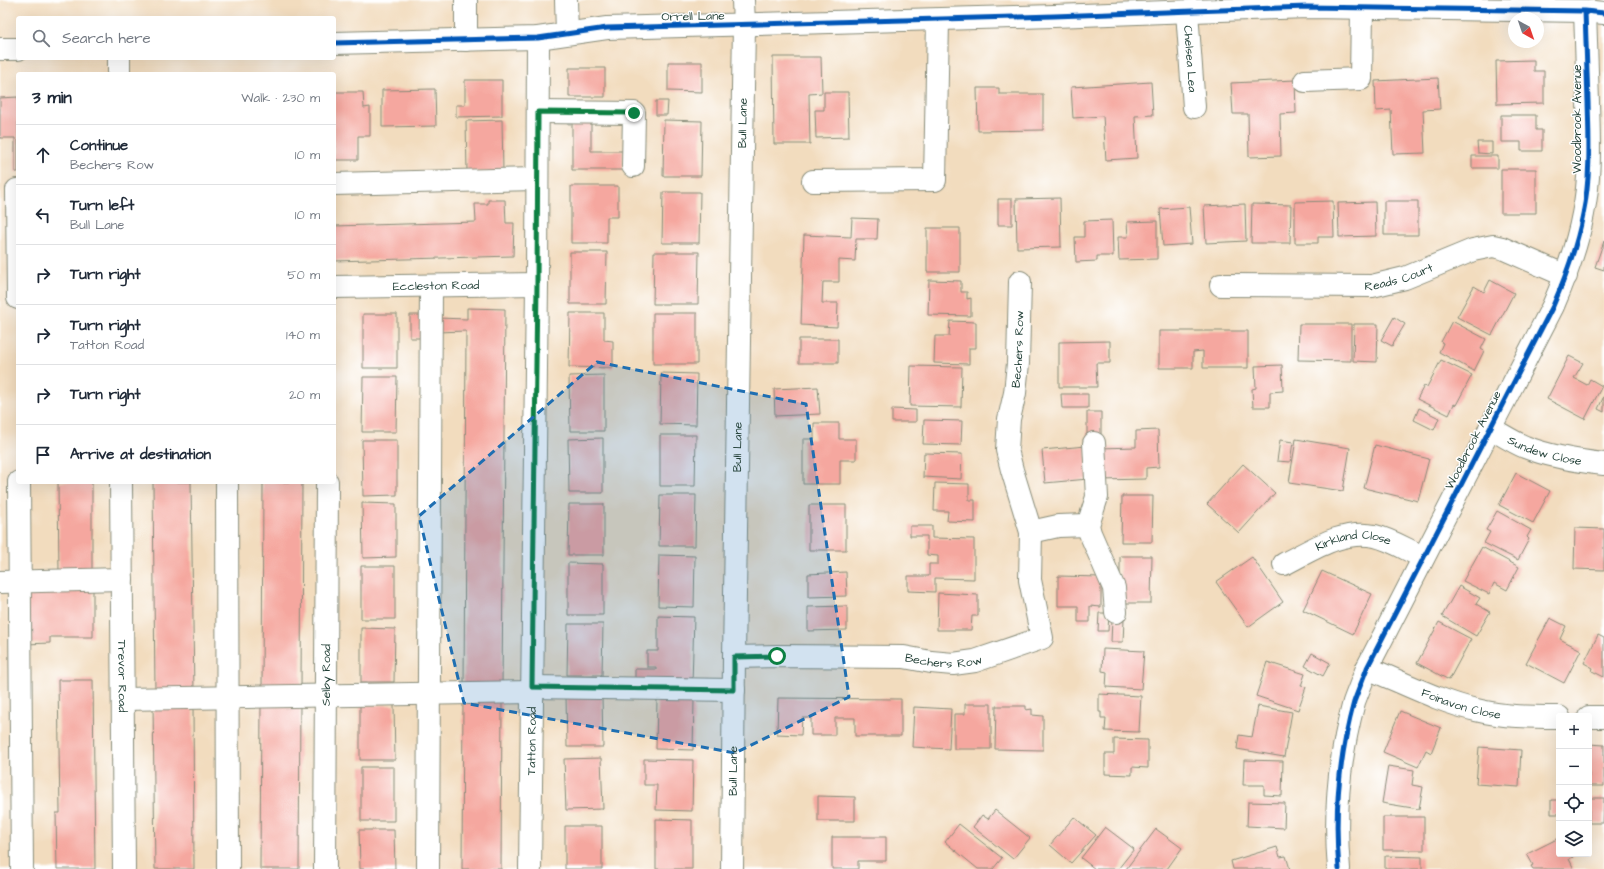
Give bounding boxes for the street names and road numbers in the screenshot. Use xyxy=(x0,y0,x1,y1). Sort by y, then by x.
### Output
street label: Orrell Lane xyxy=(661,7,725,26)
street label: Chelsea Lea xyxy=(1179,25,1201,93)
street label: Woodbrook Avenue xyxy=(1569,64,1586,173)
street label: Bull Lane xyxy=(734,97,752,148)
street label: Reads Court xyxy=(1364,259,1436,295)
street label: Eccleston Road xyxy=(393,277,479,295)
street label: Bechers Row xyxy=(1008,310,1028,389)
street label: Woodbrook Avenue xyxy=(1441,387,1506,493)
street label: Bull Lane xyxy=(729,421,747,472)
street label: Sundew Close xyxy=(1504,432,1583,470)
street label: Kirkland Close xyxy=(1313,526,1394,555)
street label: Trevor Road xyxy=(113,640,131,712)
street label: Selby Road xyxy=(318,644,336,706)
street label: Bechers Row xyxy=(904,649,985,673)
street label: Foinavon Close xyxy=(1419,684,1502,724)
street label: Tatton Road xyxy=(523,707,541,775)
street label: Bull Lane xyxy=(725,745,742,796)

